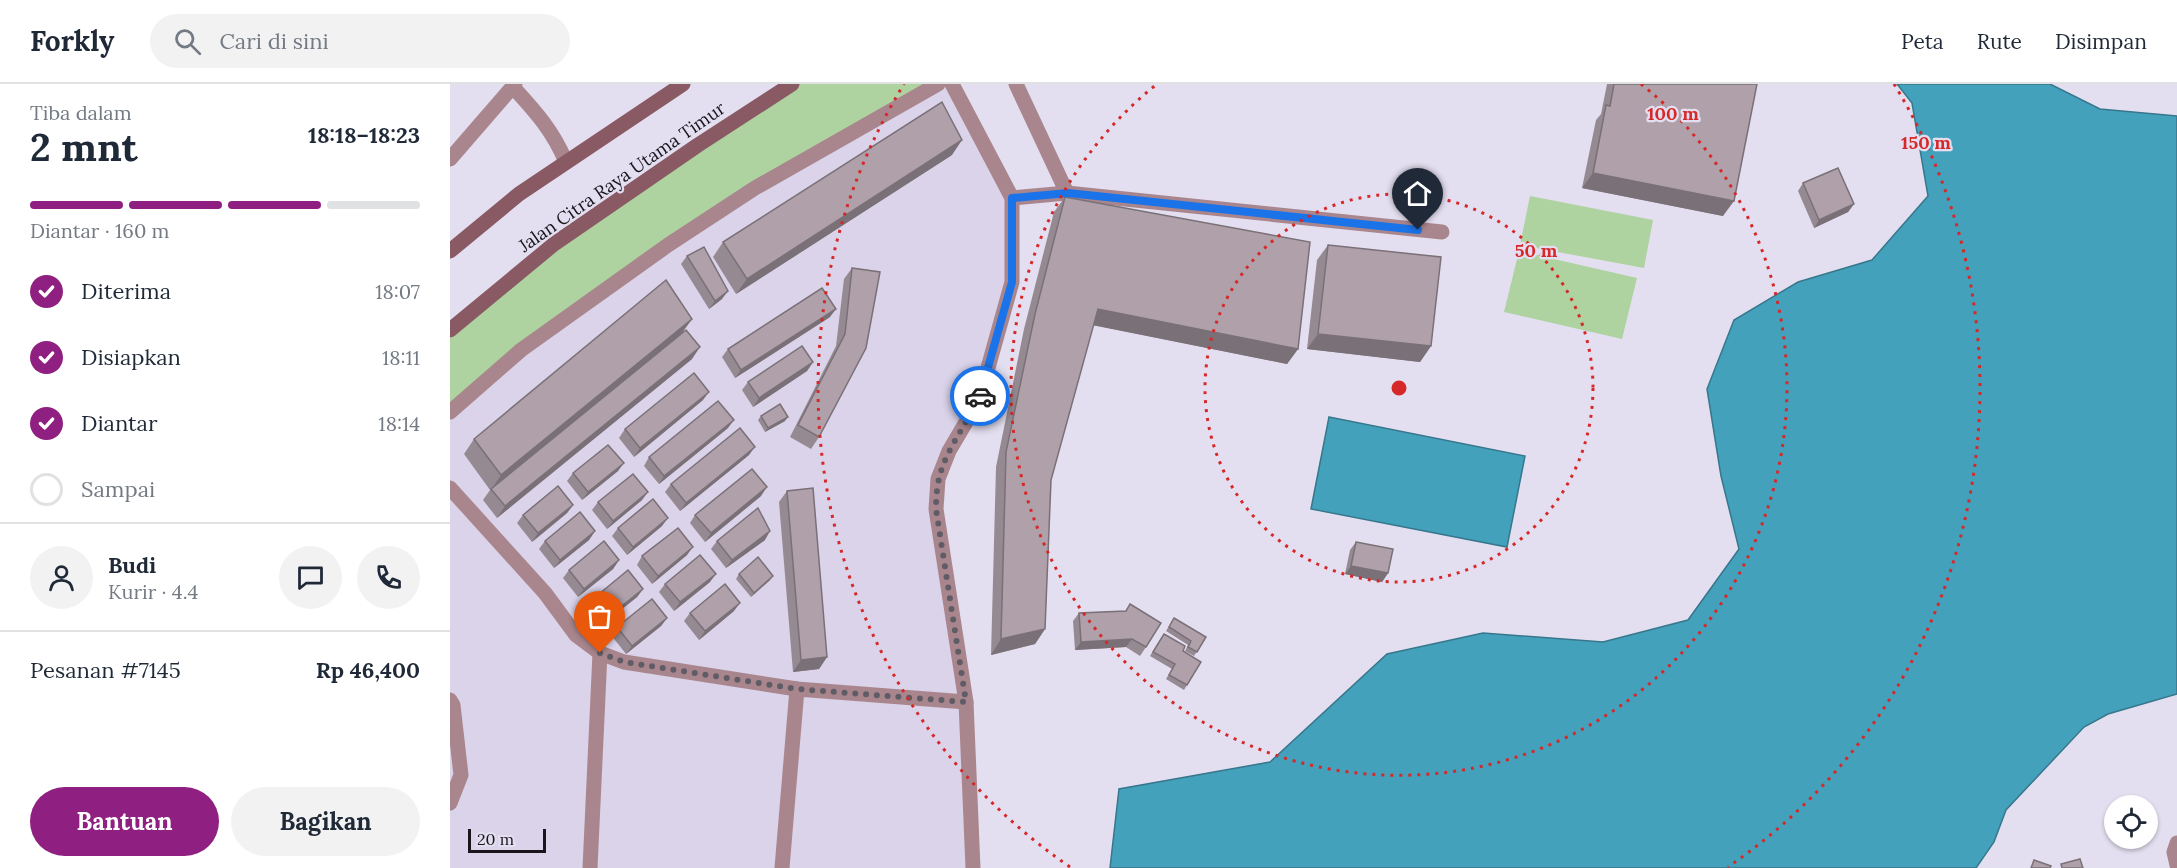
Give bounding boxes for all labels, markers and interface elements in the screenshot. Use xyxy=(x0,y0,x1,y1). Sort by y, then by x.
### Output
search box xyxy=(150,14,570,68)
text: Forkly xyxy=(30,23,114,59)
icon: search xyxy=(171,25,204,58)
text: Cari di sini xyxy=(219,27,329,55)
text: Peta xyxy=(1901,28,1944,55)
text: Rute xyxy=(1977,28,2022,55)
text: Disimpan xyxy=(2055,28,2147,55)
street label: Jalan Citra Raya Utama Timur xyxy=(513,96,730,257)
text: Tiba dalam xyxy=(30,100,132,125)
text: 100 m xyxy=(1647,102,1699,125)
text: 18:18–18:23 xyxy=(308,121,420,149)
text: 2 mnt xyxy=(30,122,138,172)
text: 150 m xyxy=(1901,131,1951,154)
pin xyxy=(1392,168,1443,230)
icon: home xyxy=(1401,177,1434,210)
text: Diantar · 160 m xyxy=(30,218,169,243)
text: 50 m xyxy=(1515,239,1558,262)
icon: check xyxy=(30,275,63,308)
text: Diterima xyxy=(81,277,171,305)
text: 18:07 xyxy=(375,279,420,304)
icon: check xyxy=(30,341,63,374)
text: Disiapkan xyxy=(81,343,181,371)
text: 18:11 xyxy=(382,345,420,370)
courier xyxy=(950,366,1010,426)
centre of rings xyxy=(1389,378,1409,398)
icon: car xyxy=(964,380,997,413)
icon: check xyxy=(30,407,63,440)
text: Diantar xyxy=(81,409,157,437)
text: 18:14 xyxy=(378,411,420,436)
text: Sampai xyxy=(81,475,155,503)
button: person xyxy=(30,546,93,609)
button: chat xyxy=(279,546,342,609)
button: phone xyxy=(357,546,420,609)
text: Budi xyxy=(108,551,156,579)
text: Kurir · 4.4 xyxy=(108,579,198,604)
pin xyxy=(574,591,625,653)
icon: bag xyxy=(583,600,616,633)
text: Pesanan #7145 xyxy=(30,656,181,684)
text: Rp 46,400 xyxy=(316,656,420,684)
button: Bantuan xyxy=(30,787,219,856)
button: Bagikan xyxy=(231,787,420,856)
map controls xyxy=(2104,795,2158,849)
button: locate xyxy=(2104,795,2158,849)
scale bar xyxy=(468,826,546,854)
text: 20 m xyxy=(477,829,514,849)

